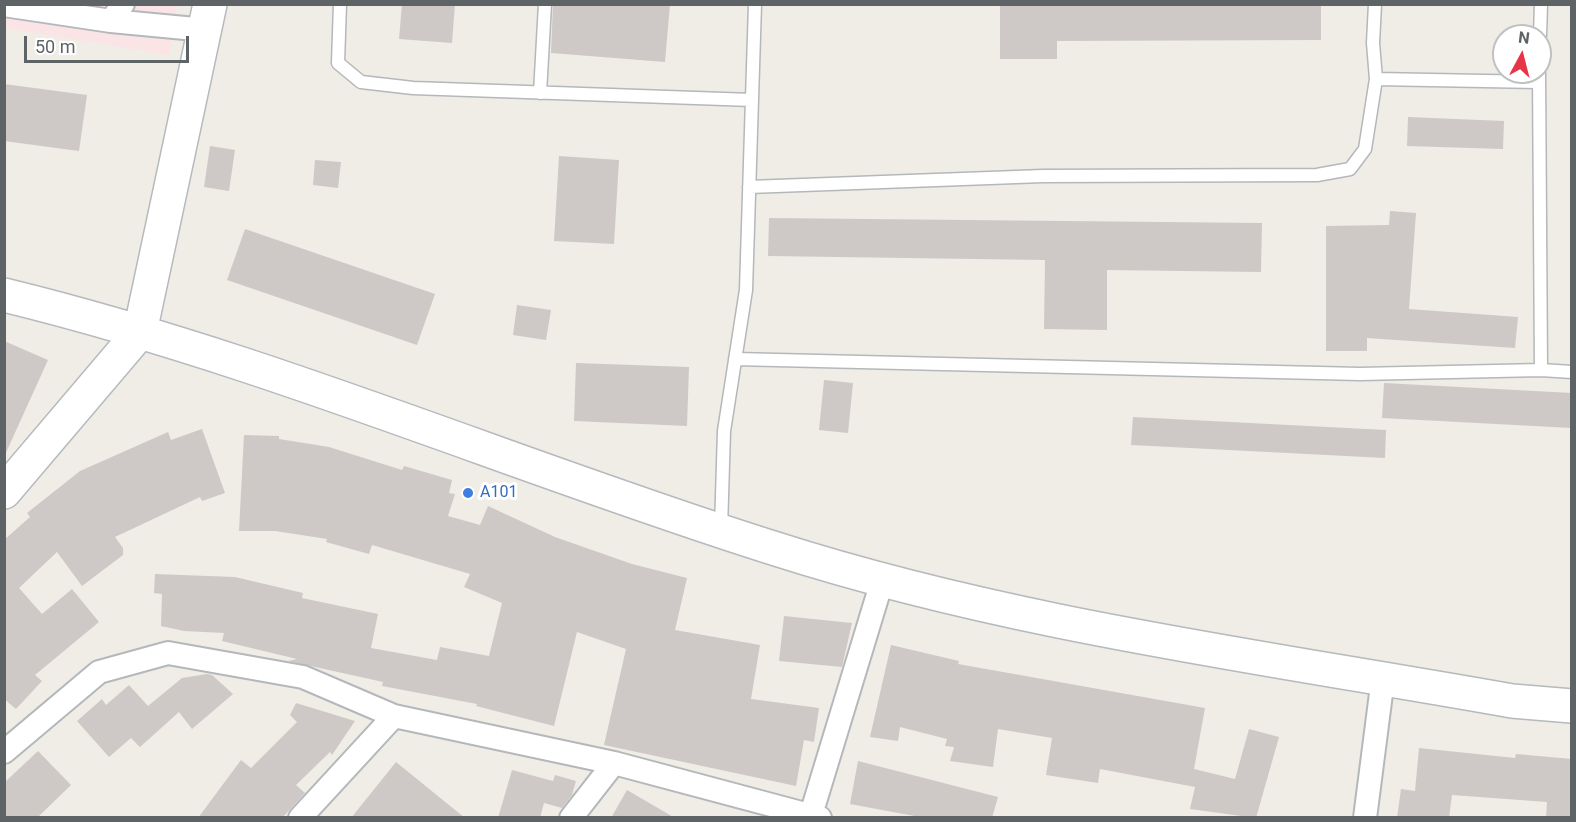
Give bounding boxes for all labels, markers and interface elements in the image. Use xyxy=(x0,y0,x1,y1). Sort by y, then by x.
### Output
scale bar xyxy=(27,24,192,62)
north arrow xyxy=(1492,24,1552,84)
text: N xyxy=(1517,28,1531,48)
text: 50 m xyxy=(35,36,75,57)
place label: A101 xyxy=(480,483,517,503)
marker: A101 xyxy=(461,486,475,500)

